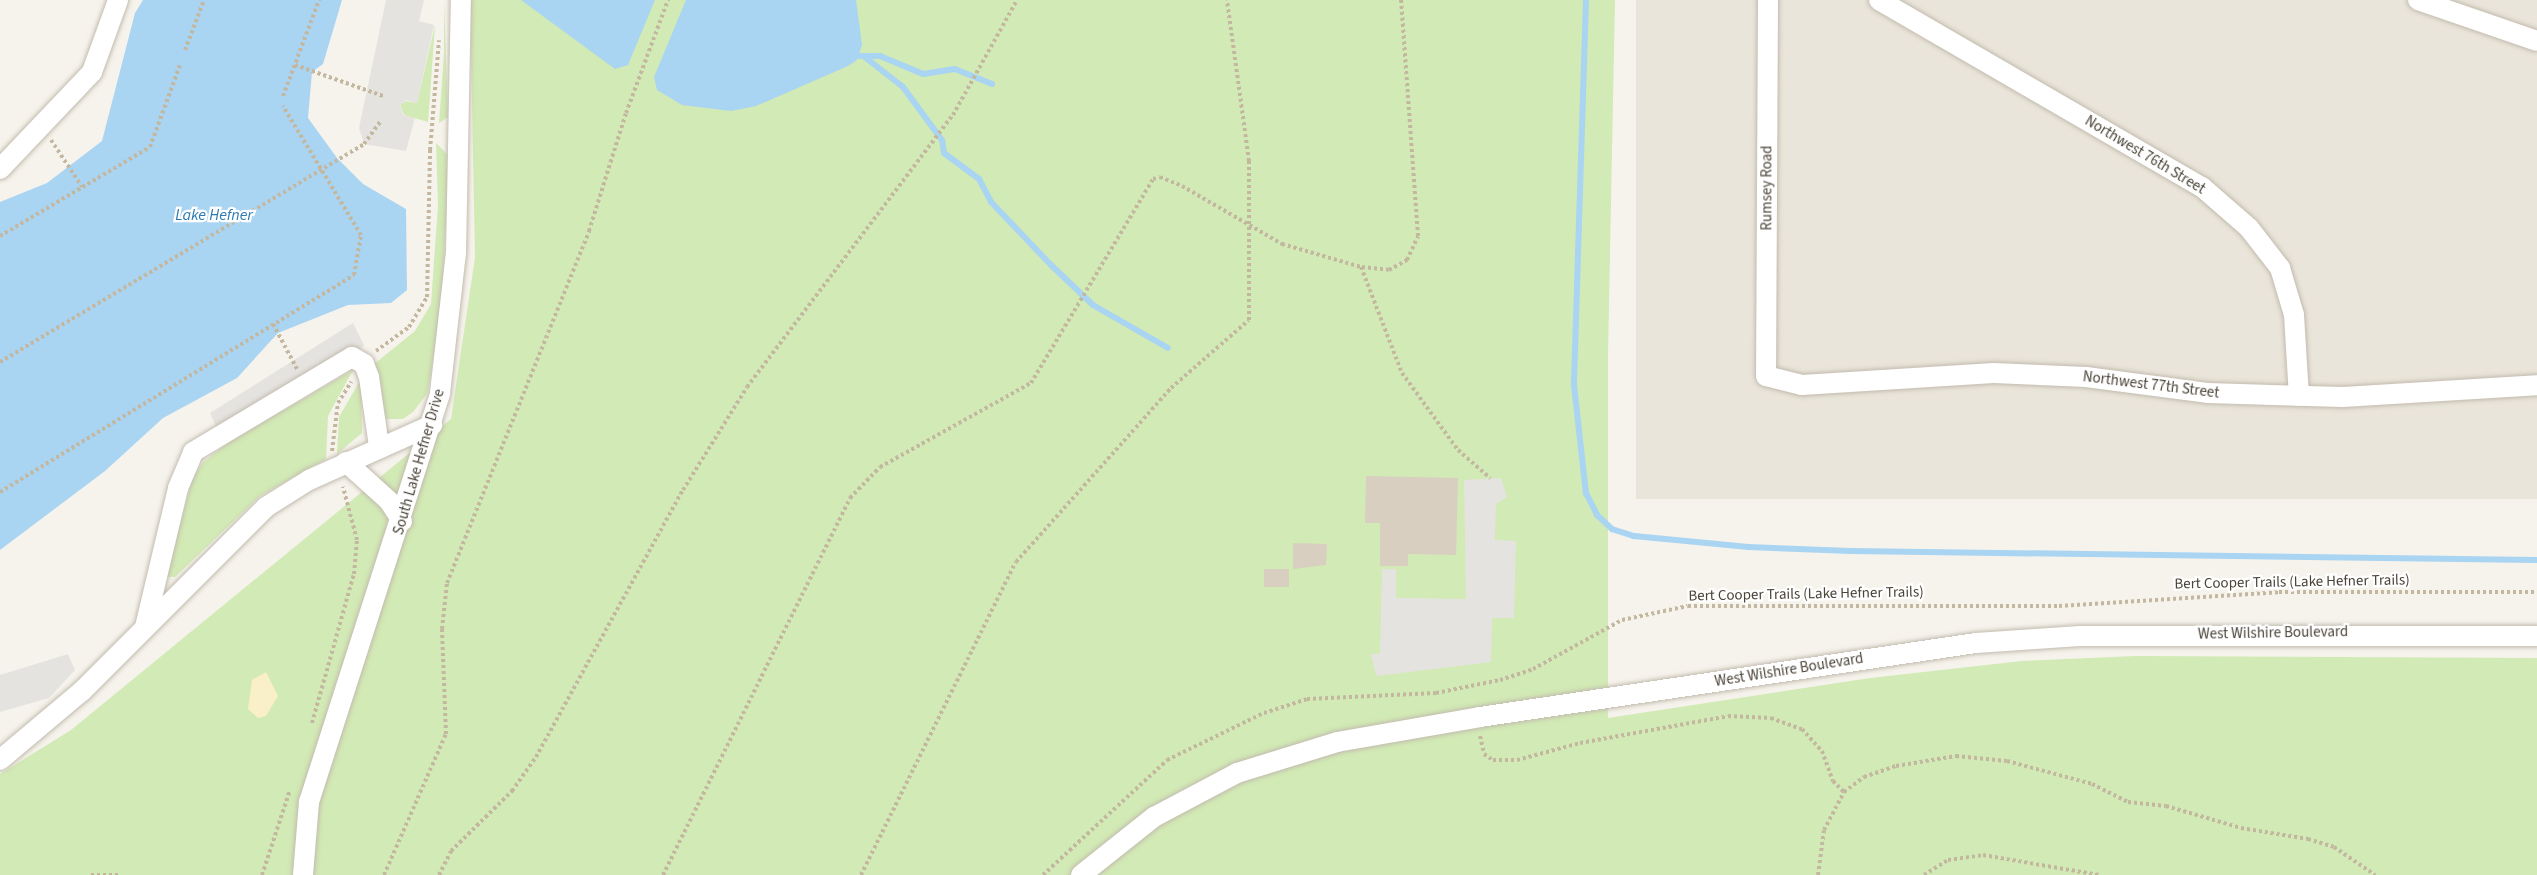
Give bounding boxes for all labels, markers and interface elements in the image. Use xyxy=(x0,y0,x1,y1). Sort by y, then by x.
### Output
street label: Northwest 76th Street xyxy=(2082,112,2208,198)
street label: Rumsey Road xyxy=(1758,145,1776,231)
water label: Lake Hefner xyxy=(175,205,253,225)
street label: Northwest 77th Street xyxy=(2082,368,2220,402)
street label: South Lake Hefner Drive xyxy=(390,387,448,537)
street label: Bert Cooper Trails (Lake Hefner Trails) xyxy=(2174,571,2410,593)
street label: Bert Cooper Trails (Lake Hefner Trails) xyxy=(1688,583,1924,605)
street label: West Wilshire Boulevard xyxy=(2198,623,2348,643)
street label: West Wilshire Boulevard xyxy=(1713,649,1865,691)

